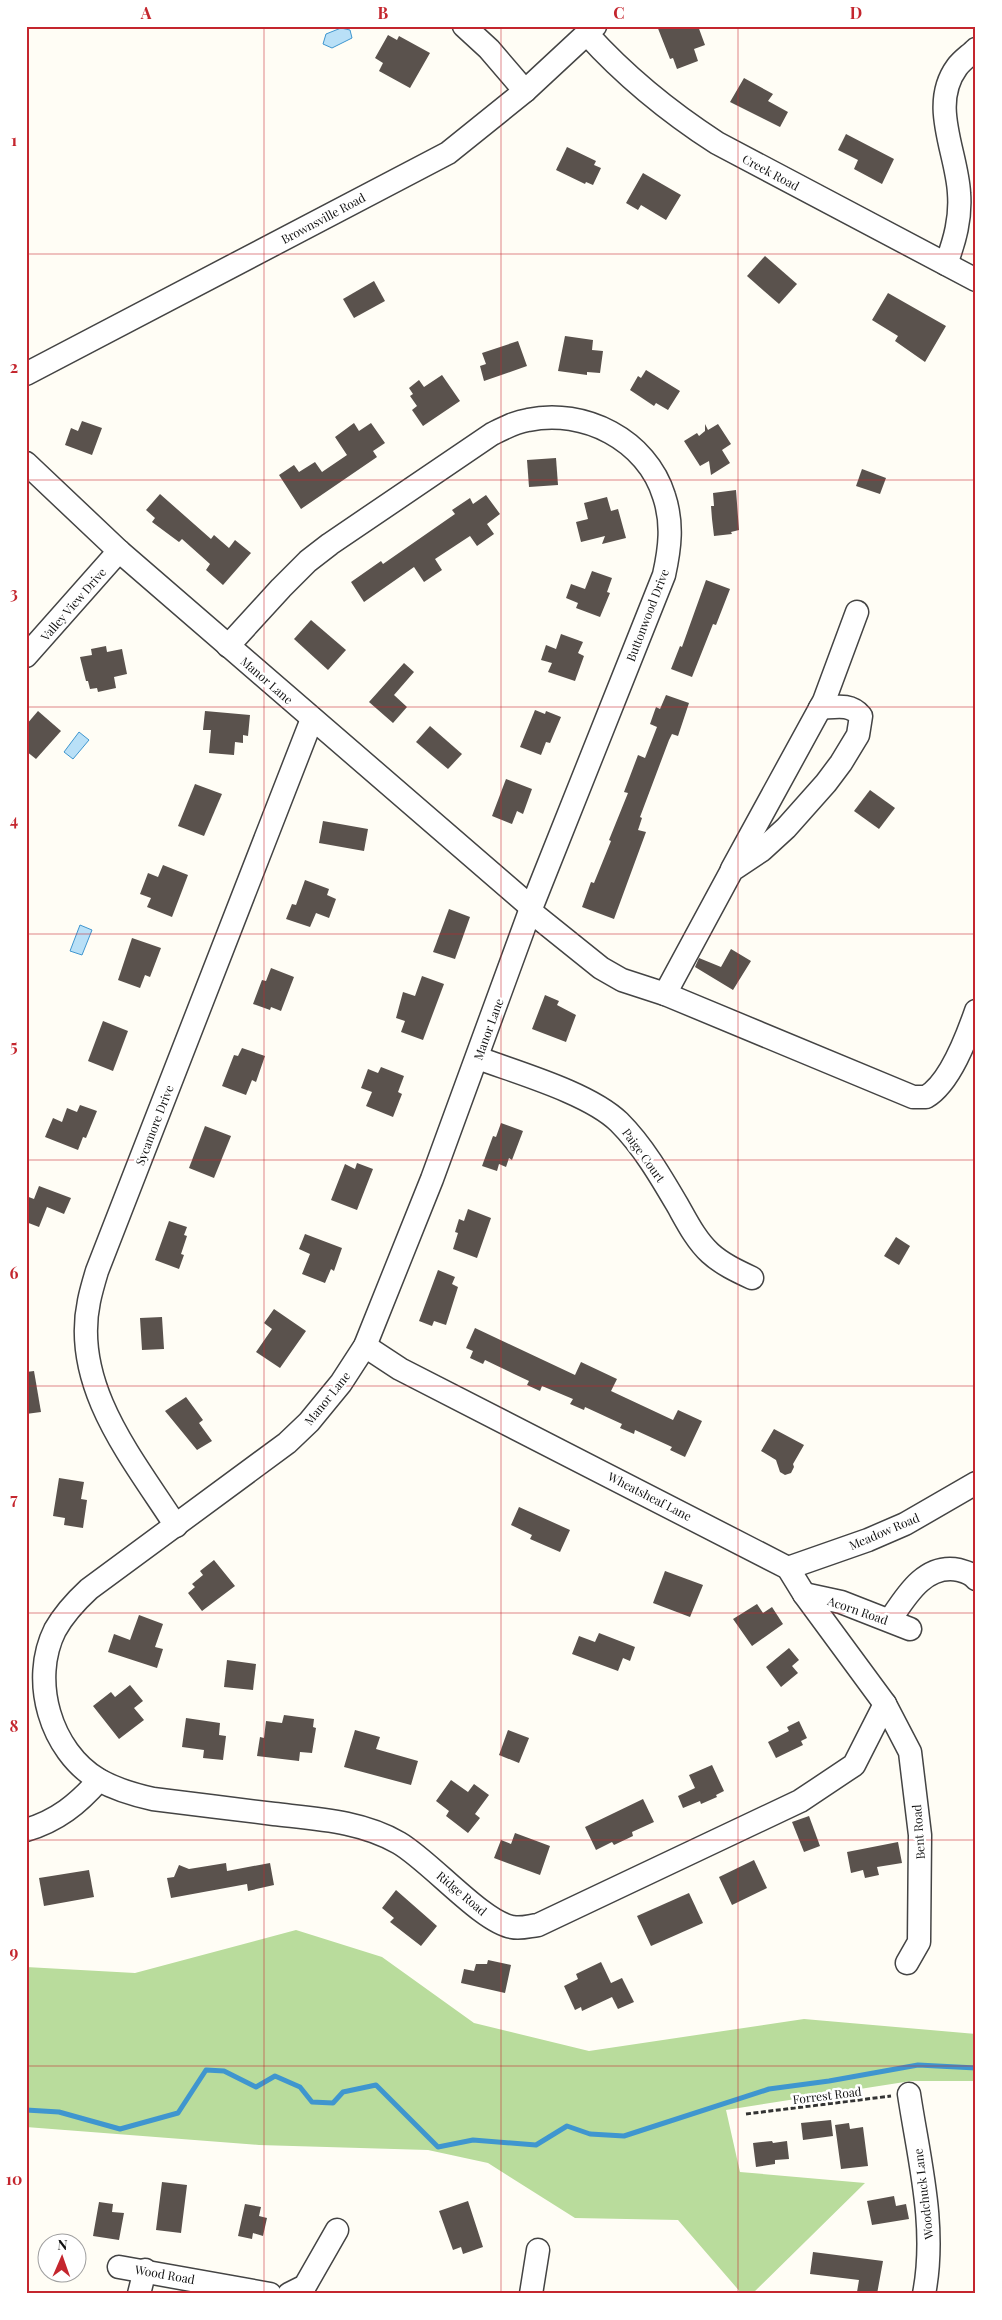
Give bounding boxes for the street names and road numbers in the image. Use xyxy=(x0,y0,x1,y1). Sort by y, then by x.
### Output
street label: Creek Road xyxy=(740,150,802,194)
street label: Brownsville Road xyxy=(278,189,368,247)
street label: Valley View Drive xyxy=(36,564,109,645)
street label: Buttonwood Drive xyxy=(622,567,672,663)
street label: Manor Lane xyxy=(237,653,297,707)
street label: Manor Lane xyxy=(469,996,507,1062)
street label: Sycamore Drive xyxy=(131,1082,177,1168)
street label: Paige Court xyxy=(619,1125,669,1186)
street label: Manor Lane xyxy=(301,1368,353,1428)
street label: Wheatsheaf Lane xyxy=(605,1468,695,1524)
street label: Meadow Road xyxy=(846,1509,922,1553)
street label: Acorn Road xyxy=(825,1592,890,1628)
street label: Bent Road xyxy=(908,1804,928,1860)
street label: Ridge Road xyxy=(434,1867,490,1919)
street label: Forrest Road xyxy=(792,2083,862,2107)
street label: Woodchuck Lane xyxy=(909,2148,937,2241)
street label: Wood Road xyxy=(133,2261,196,2287)

